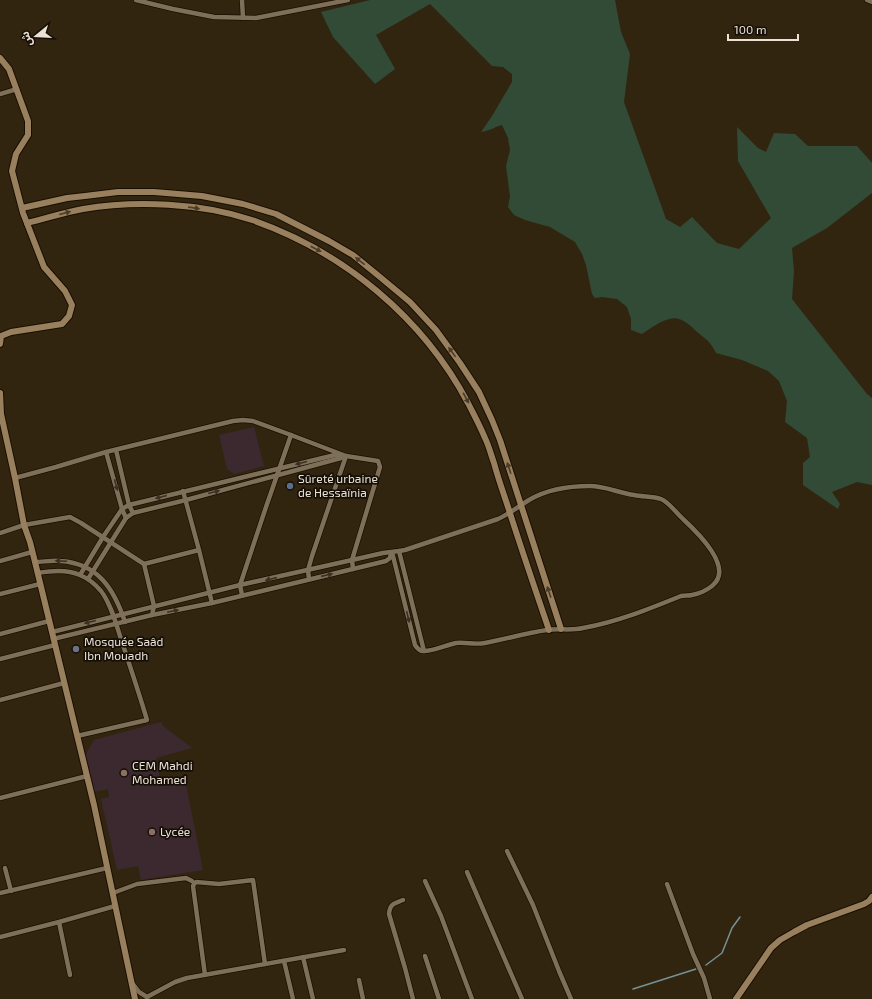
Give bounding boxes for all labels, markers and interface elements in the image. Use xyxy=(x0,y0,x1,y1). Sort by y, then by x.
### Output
north arrow xyxy=(16,16,56,56)
scale bar xyxy=(728,16,798,42)
text: 100 m xyxy=(734,22,766,36)
text: ش xyxy=(18,30,35,48)
one-way arrow xyxy=(188,205,200,211)
one-way arrow xyxy=(59,210,71,216)
one-way arrow xyxy=(310,246,322,252)
one-way arrow xyxy=(355,256,366,265)
one-way arrow xyxy=(448,347,456,357)
one-way arrow xyxy=(462,392,469,404)
one-way arrow xyxy=(295,460,307,466)
one-way arrow xyxy=(506,461,512,473)
place label: Sûreté urbaine de Hessaïnia xyxy=(298,471,378,499)
one-way arrow xyxy=(113,479,119,491)
marker: Sûreté urbaine de Hessaïnia xyxy=(285,481,295,491)
one-way arrow xyxy=(208,489,221,495)
one-way arrow xyxy=(155,494,167,500)
one-way arrow xyxy=(55,558,67,565)
one-way arrow xyxy=(321,572,333,578)
one-way arrow xyxy=(265,576,277,582)
one-way arrow xyxy=(546,585,552,597)
one-way arrow xyxy=(167,607,179,613)
one-way arrow xyxy=(406,611,412,623)
one-way arrow xyxy=(84,620,96,626)
place label: Mosquée Saâd Ibn Mouadh xyxy=(84,634,163,662)
marker: Mosquée Saâd Ibn Mouadh xyxy=(71,644,81,654)
place label: CEM Mahdi Mohamed xyxy=(132,758,193,786)
marker: CEM Mahdi Mohamed xyxy=(119,768,129,778)
place label: Lycée xyxy=(160,824,190,838)
marker: Lycée xyxy=(147,827,157,837)

